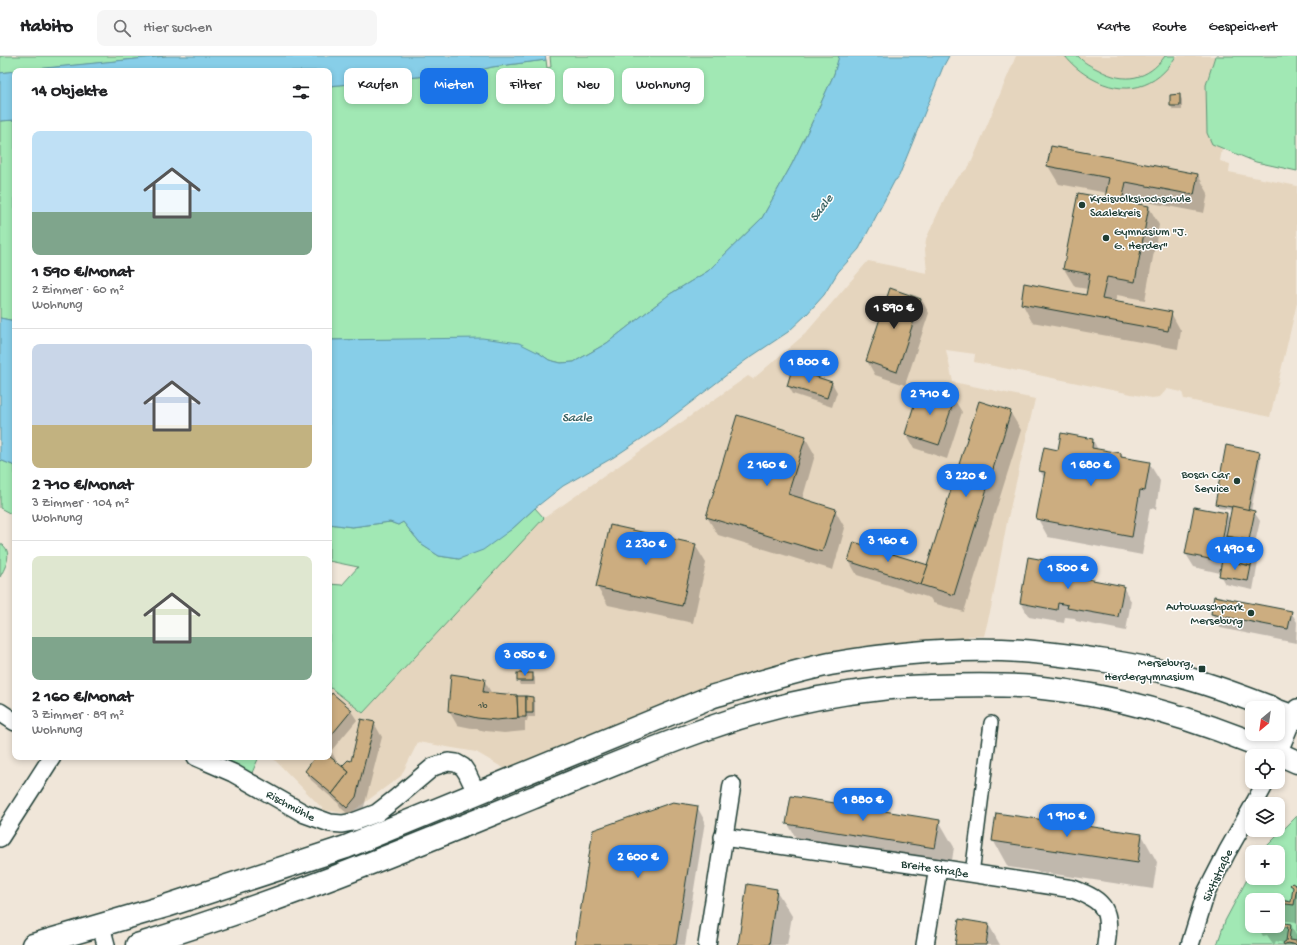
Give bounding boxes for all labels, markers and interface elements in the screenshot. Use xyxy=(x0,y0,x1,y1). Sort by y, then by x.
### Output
search box xyxy=(97,10,377,46)
text: Habito xyxy=(20,16,73,39)
icon: search xyxy=(111,17,133,39)
text: Hier suchen xyxy=(143,19,212,37)
text: Karte xyxy=(1097,19,1130,36)
text: Route xyxy=(1152,19,1186,36)
text: Gespeichert xyxy=(1208,19,1277,36)
chip: Kaufen xyxy=(344,68,412,104)
chip: Mieten xyxy=(420,68,488,104)
chip: Filter xyxy=(496,68,555,104)
chip: Neu xyxy=(563,68,614,104)
chip: Wohnung xyxy=(622,68,704,104)
icon: filters xyxy=(290,81,312,103)
text: 14 Objekte xyxy=(32,82,107,102)
icon: home xyxy=(136,157,208,229)
water label: Saale xyxy=(807,191,838,225)
place label: Kreisvolkshochschule Saalekreis xyxy=(1090,193,1191,221)
marker: Kreisvolkshochschule Saalekreis xyxy=(1077,200,1087,210)
place label: Gymnasium "J. G. Herder" xyxy=(1114,226,1187,254)
marker: Gymnasium "J. G. Herder" xyxy=(1101,233,1111,243)
text: 1 590 €/Monat xyxy=(32,263,133,283)
text: 2 Zimmer · 60 m² xyxy=(32,283,124,298)
pin: 1 590 € xyxy=(857,296,931,330)
text: Wohnung xyxy=(32,298,83,313)
text: 1 590 € xyxy=(874,301,914,316)
pin: 1 800 € xyxy=(772,350,846,384)
text: 1 800 € xyxy=(788,355,830,370)
icon: home xyxy=(136,370,208,442)
pin: 2 710 € xyxy=(893,382,967,416)
text: 2 710 € xyxy=(910,387,950,402)
water label: Saale xyxy=(562,411,593,426)
pin: 2 160 € xyxy=(730,453,804,487)
pin: 1 680 € xyxy=(1054,453,1128,487)
text: 2 160 € xyxy=(747,458,787,473)
text: 1 680 € xyxy=(1071,458,1111,473)
pin: 3 220 € xyxy=(929,464,1003,498)
text: 3 220 € xyxy=(946,469,986,484)
place label: Bosch Car Service xyxy=(1180,469,1231,497)
text: 2 710 €/Monat xyxy=(32,476,133,496)
marker: Bosch Car Service xyxy=(1232,476,1242,486)
text: 3 Zimmer · 104 m² xyxy=(32,496,129,511)
text: Wohnung xyxy=(32,511,83,526)
pin: 3 160 € xyxy=(851,529,925,563)
pin: 2 230 € xyxy=(609,532,683,566)
text: 3 160 € xyxy=(868,534,908,549)
text: 2 230 € xyxy=(626,537,666,552)
pin: 1 490 € xyxy=(1198,537,1272,571)
text: 1 490 € xyxy=(1215,542,1255,557)
pin: 1 500 € xyxy=(1031,556,1105,590)
text: 1 500 € xyxy=(1048,561,1088,576)
icon: home xyxy=(136,582,208,654)
place label: Autowaschpark Merseburg xyxy=(1166,601,1245,629)
marker: Autowaschpark Merseburg xyxy=(1246,608,1256,618)
pin: 3 050 € xyxy=(488,643,562,677)
text: 3 050 € xyxy=(504,648,546,663)
place label: Merseburg, Herdergymnasium xyxy=(1104,657,1194,685)
marker: Merseburg, Herdergymnasium xyxy=(1197,664,1207,674)
text: 2 160 €/Monat xyxy=(32,688,133,708)
house number: 1b xyxy=(477,700,488,712)
north arrow xyxy=(1245,701,1285,741)
map controls xyxy=(1245,701,1285,933)
text: 3 Zimmer · 89 m² xyxy=(32,708,124,723)
text: Wohnung xyxy=(32,723,83,738)
button: locate xyxy=(1245,749,1285,789)
street label: Rischmühle xyxy=(263,788,318,826)
pin: 1 880 € xyxy=(826,788,900,822)
text: 1 880 € xyxy=(843,793,883,808)
button: layers xyxy=(1245,797,1285,837)
pin: 1 910 € xyxy=(1030,804,1104,838)
text: 1 910 € xyxy=(1048,809,1086,824)
pin: 2 600 € xyxy=(601,845,675,879)
button: + xyxy=(1245,845,1285,885)
street label: Sixtistraße xyxy=(1201,847,1237,904)
text: 2 600 € xyxy=(617,850,659,865)
street label: Breite Straße xyxy=(899,858,970,882)
button: − xyxy=(1245,893,1285,933)

